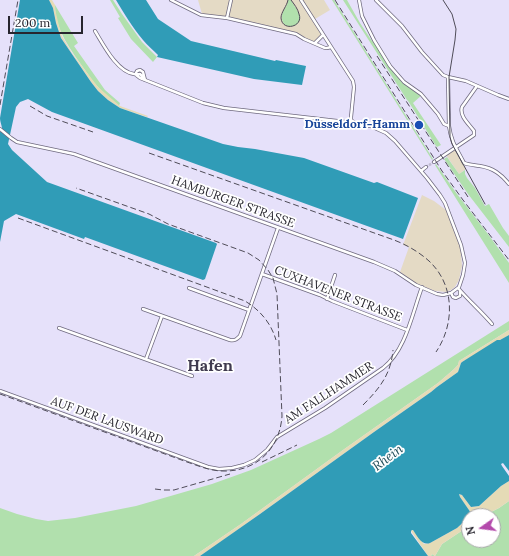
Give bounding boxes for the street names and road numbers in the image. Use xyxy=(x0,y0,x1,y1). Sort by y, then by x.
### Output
street label: HAMBURGER STRASSE xyxy=(169,173,297,231)
street label: CUXHAVENER STRASSE xyxy=(272,263,404,325)
street label: AM FALLHAMMER xyxy=(282,359,376,427)
street label: AUF DER LAUSWARD xyxy=(49,394,165,448)

